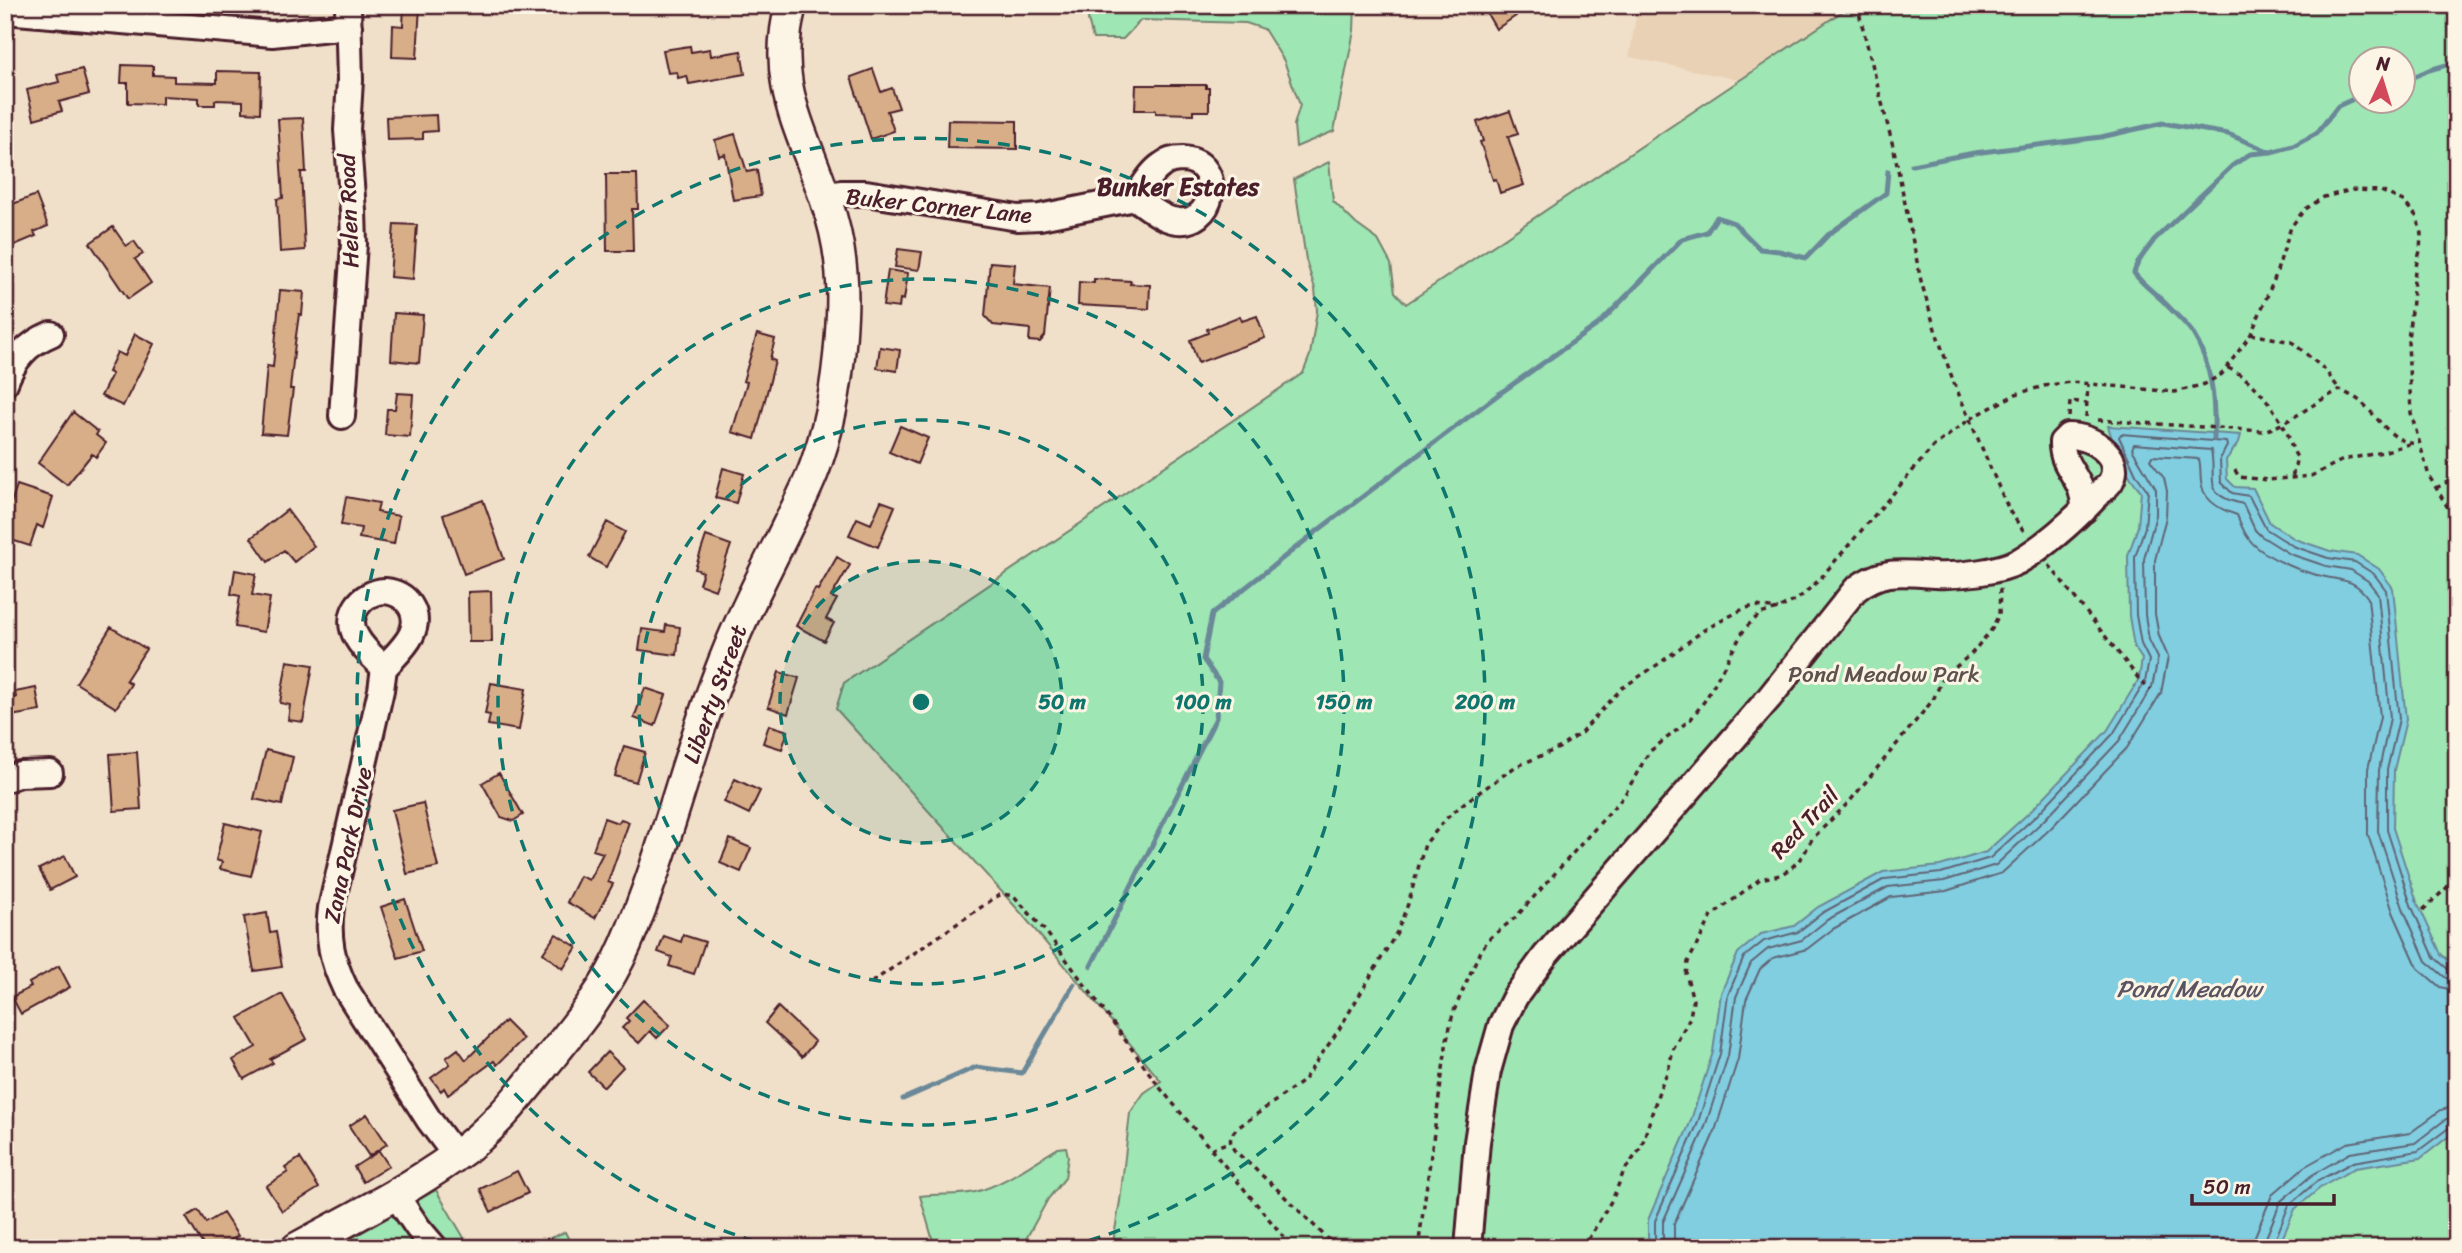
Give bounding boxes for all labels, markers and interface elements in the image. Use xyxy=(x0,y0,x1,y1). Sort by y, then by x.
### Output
north arrow xyxy=(2346,46,2416,116)
text: N xyxy=(2374,47,2392,81)
street label: Helen Road xyxy=(326,152,371,269)
district label: Bunker Estates xyxy=(1097,166,1260,208)
street label: Buker Corner Lane xyxy=(844,176,1034,236)
street label: Liberty Street xyxy=(671,619,759,769)
park label: Pond Meadow Park xyxy=(1788,654,1980,695)
text: 50 m xyxy=(1038,683,1087,721)
text: 100 m xyxy=(1174,683,1232,721)
text: 150 m xyxy=(1316,683,1373,721)
text: 200 m xyxy=(1454,683,1516,721)
centre of rings xyxy=(909,690,933,714)
street label: Zana Park Drive xyxy=(311,763,385,927)
street label: Red Trail xyxy=(1760,777,1850,869)
water label: Pond Meadow xyxy=(2117,968,2265,1010)
scale bar xyxy=(2192,1162,2334,1206)
text: 50 m xyxy=(2203,1168,2251,1206)

